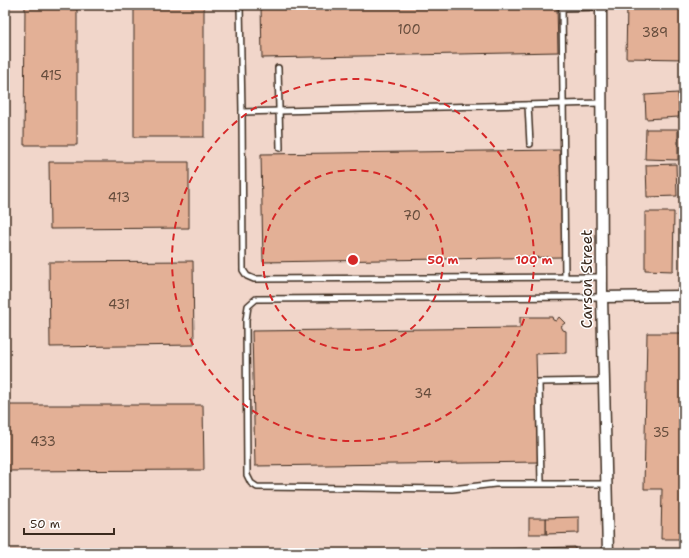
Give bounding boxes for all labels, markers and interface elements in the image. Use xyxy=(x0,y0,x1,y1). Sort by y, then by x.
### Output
house number: 100 xyxy=(397,21,421,38)
house number: 389 xyxy=(642,24,668,41)
house number: 415 xyxy=(40,67,62,84)
house number: 413 xyxy=(108,189,130,206)
house number: 70 xyxy=(403,207,421,224)
street label: Carson Street xyxy=(577,229,597,329)
text: 50 m xyxy=(428,252,459,268)
text: 100 m xyxy=(516,252,553,268)
centre of rings xyxy=(346,253,360,267)
house number: 431 xyxy=(108,296,130,313)
house number: 34 xyxy=(414,385,432,402)
house number: 35 xyxy=(653,424,669,441)
house number: 433 xyxy=(30,433,56,450)
scale bar xyxy=(24,510,114,536)
text: 50 m xyxy=(30,516,60,532)

